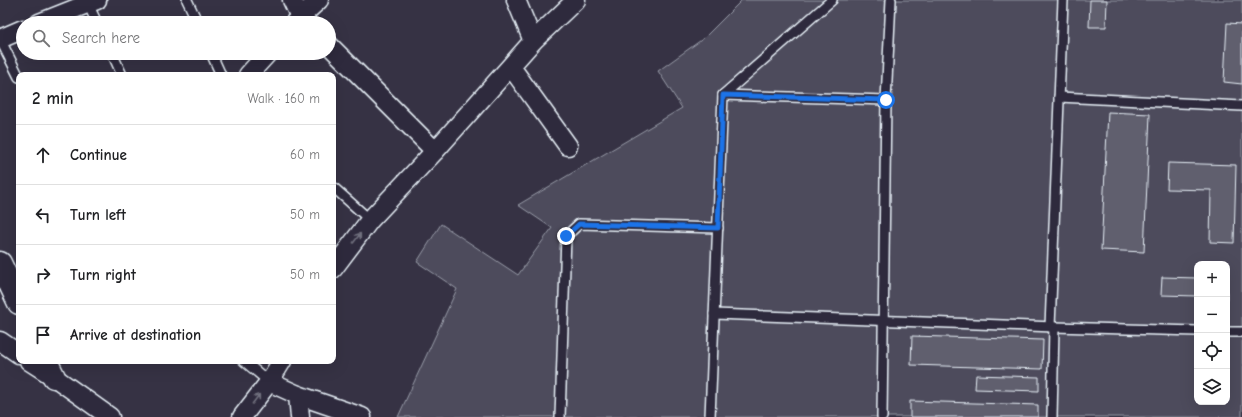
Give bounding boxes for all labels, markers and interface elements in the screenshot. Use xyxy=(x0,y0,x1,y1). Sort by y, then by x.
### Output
search box xyxy=(16,16,336,60)
icon: search xyxy=(30,27,52,49)
text: Search here xyxy=(62,29,140,47)
text: 2 min xyxy=(32,89,73,108)
text: Walk · 160 m xyxy=(248,91,320,106)
route start xyxy=(877,91,895,109)
icon: ahead xyxy=(32,144,54,166)
text: Continue xyxy=(70,146,127,164)
text: 60 m xyxy=(290,147,320,162)
icon: left xyxy=(32,204,54,226)
text: Turn left xyxy=(70,206,126,224)
text: 50 m xyxy=(290,207,320,222)
route end xyxy=(557,227,575,245)
one-way arrow xyxy=(352,233,361,244)
map controls xyxy=(1194,261,1230,405)
button: + xyxy=(1194,261,1230,297)
icon: right xyxy=(32,264,54,286)
text: Turn right xyxy=(70,266,136,284)
text: 50 m xyxy=(290,267,320,282)
button: − xyxy=(1194,297,1230,333)
icon: arrive xyxy=(32,324,54,346)
text: Arrive at destination xyxy=(70,326,201,344)
button: locate xyxy=(1194,333,1230,369)
button: layers xyxy=(1194,369,1230,405)
one-way arrow xyxy=(251,394,260,405)

